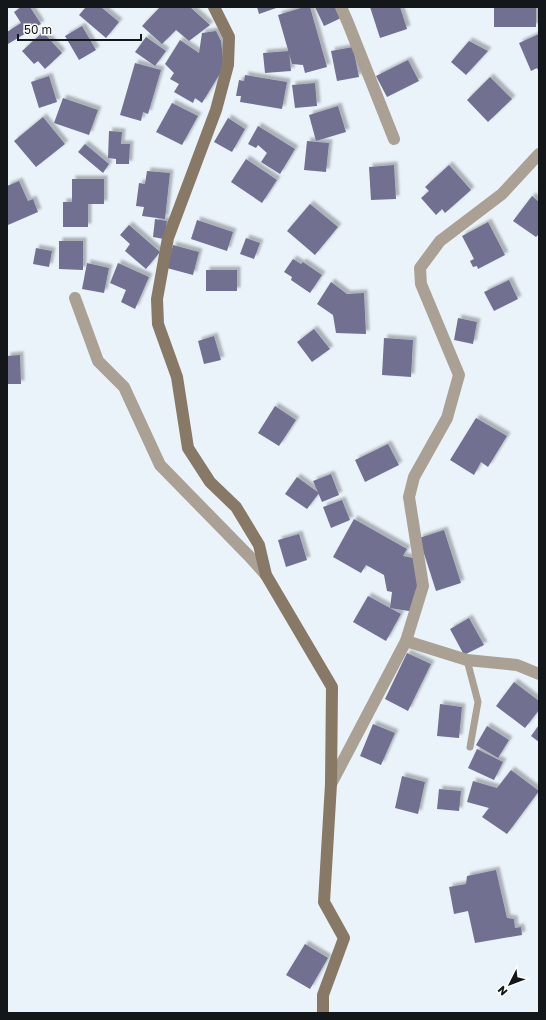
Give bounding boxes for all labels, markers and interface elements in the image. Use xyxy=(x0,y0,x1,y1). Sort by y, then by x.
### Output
scale bar xyxy=(18,16,141,42)
text: 50 m xyxy=(24,22,52,37)
north arrow xyxy=(490,964,530,1004)
text: N xyxy=(495,984,510,998)

